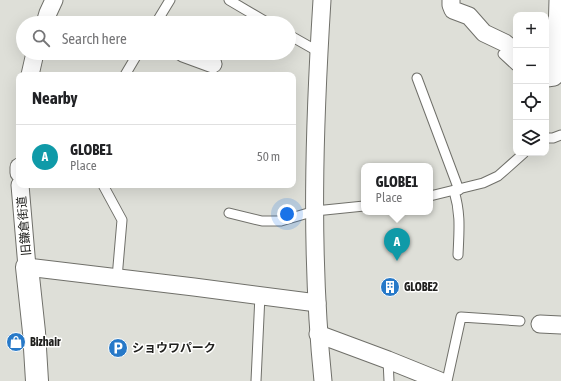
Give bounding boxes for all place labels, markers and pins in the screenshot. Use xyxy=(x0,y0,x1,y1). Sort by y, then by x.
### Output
pin: A xyxy=(384,228,410,261)
building icon: GLOBE2 xyxy=(379,276,401,298)
place label: GLOBE2 xyxy=(404,280,439,294)
shop icon: Bizhair xyxy=(5,331,27,353)
place label: Bizhair xyxy=(30,335,61,349)
parking icon: ショウワパーク xyxy=(107,337,129,359)
place label: ショウワパーク xyxy=(132,341,216,355)

